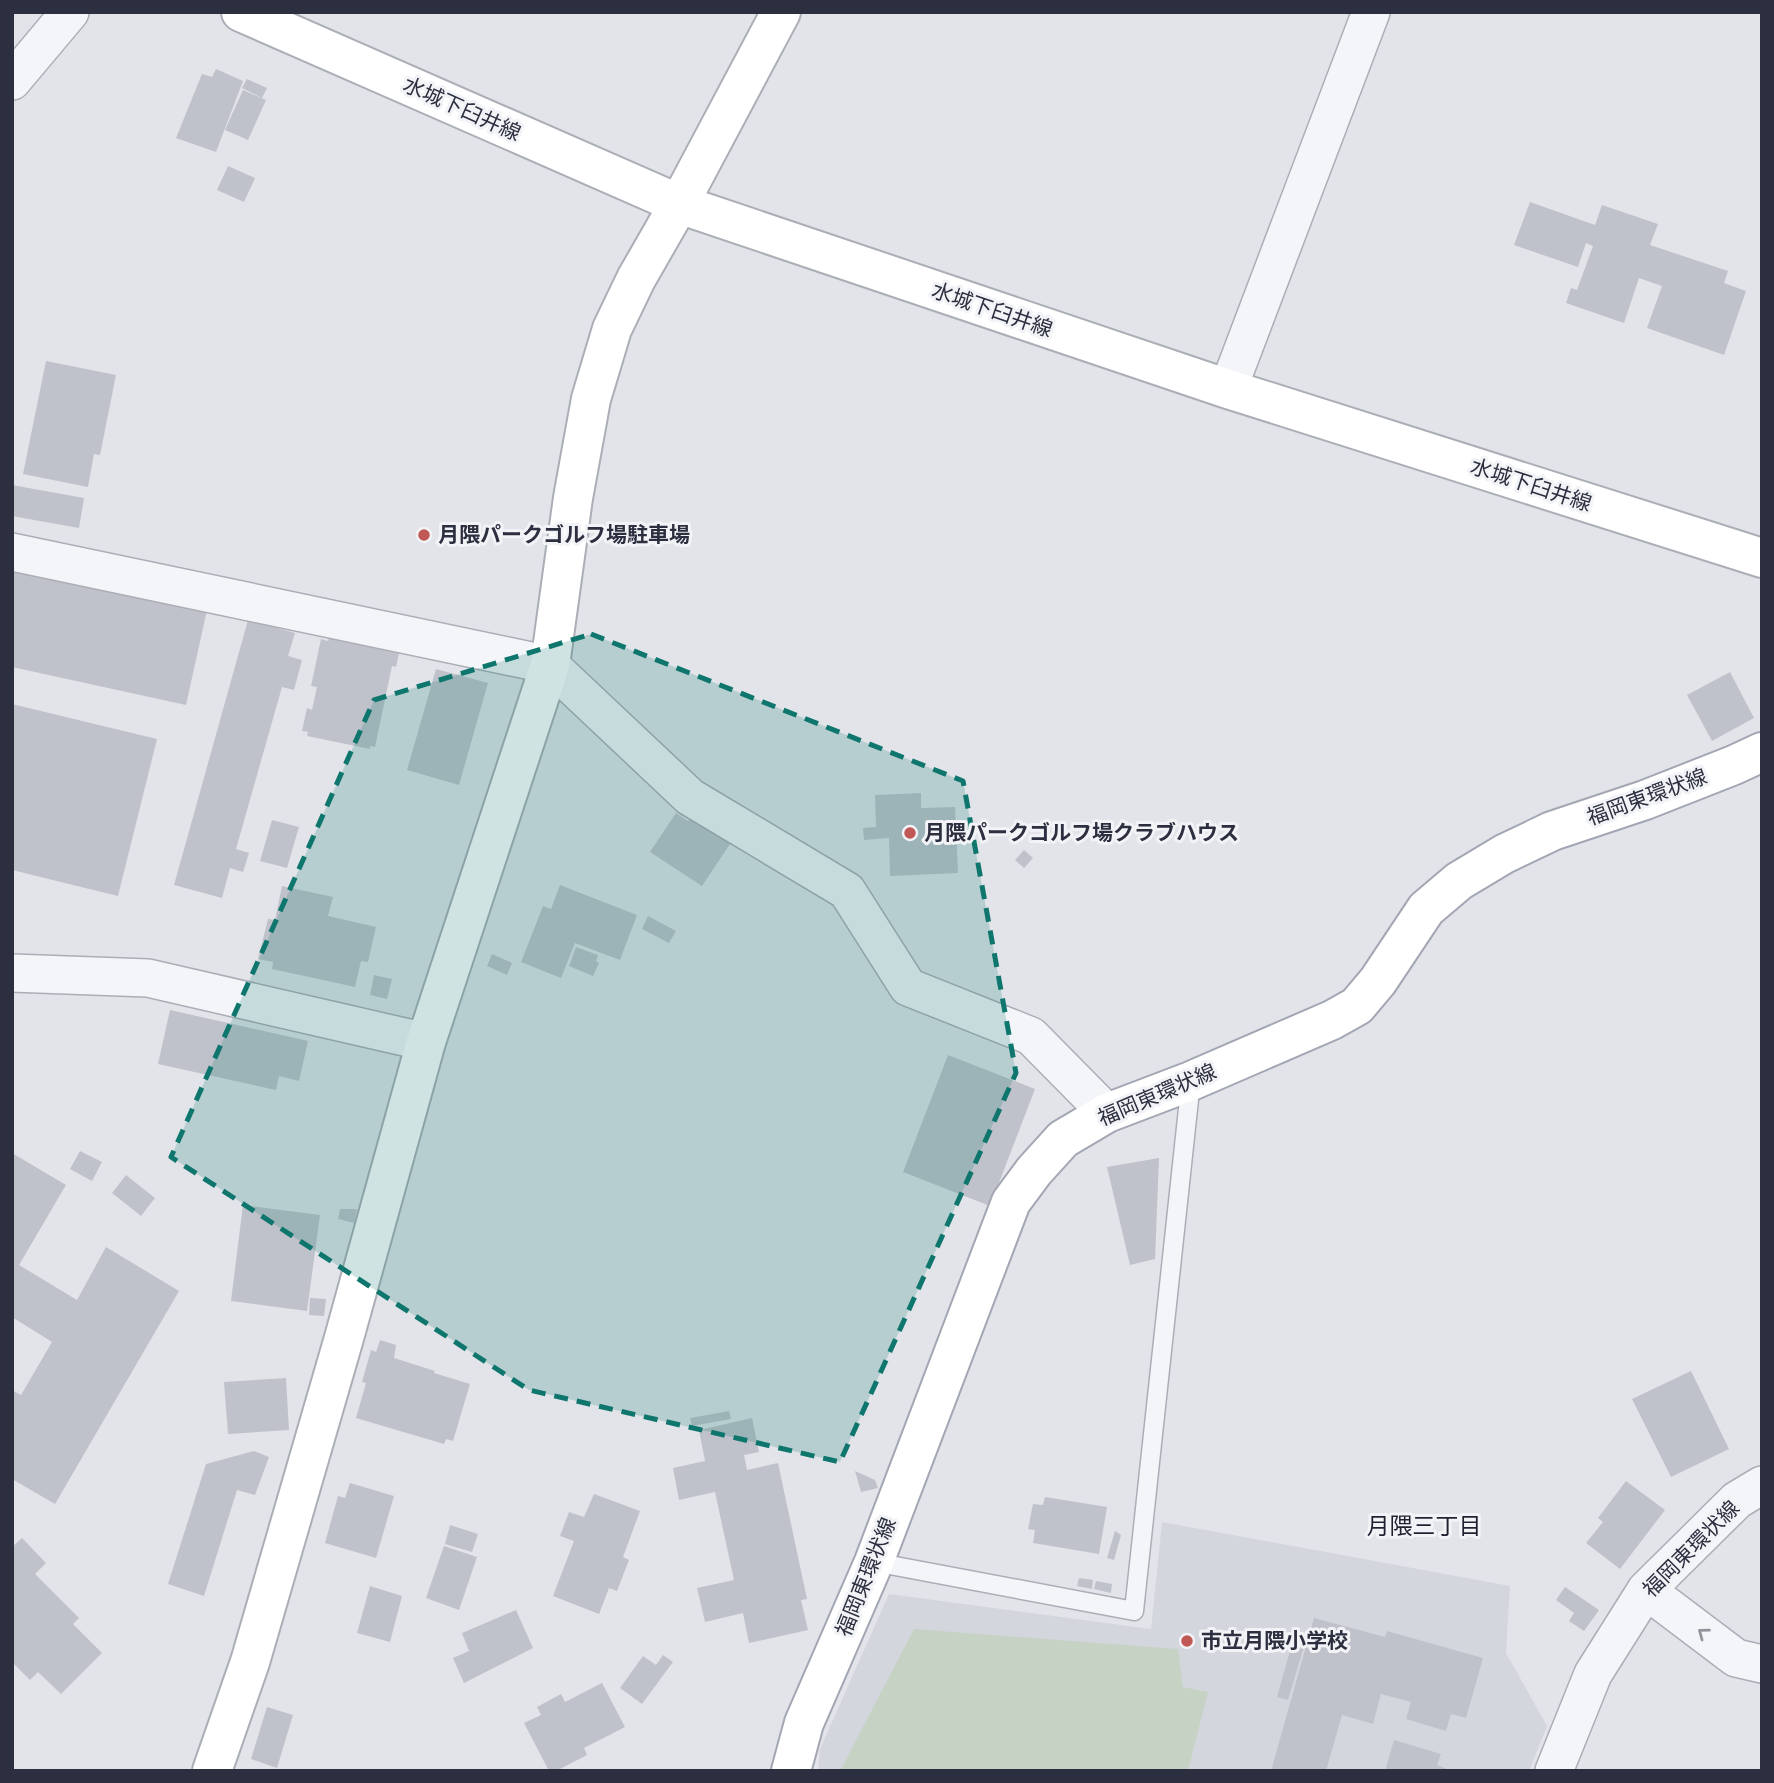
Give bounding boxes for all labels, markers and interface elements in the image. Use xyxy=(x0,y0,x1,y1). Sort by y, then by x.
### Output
street label: 水城下臼井線 xyxy=(400,71,525,145)
street label: 水城下臼井線 xyxy=(929,277,1056,341)
street label: 水城下臼井線 xyxy=(1468,453,1595,515)
place label: 月隈パークゴルフ場駐車場 xyxy=(438,522,690,546)
marker: 月隈パークゴルフ場駐車場 xyxy=(416,527,432,543)
street label: 福岡東環状線 xyxy=(1583,763,1710,829)
place label: 月隈パークゴルフ場クラブハウス xyxy=(924,820,1239,844)
marker: 月隈パークゴルフ場クラブハウス xyxy=(902,825,918,841)
street label: 福岡東環状線 xyxy=(1094,1058,1219,1130)
street label: 福岡東環状線 xyxy=(1637,1495,1743,1601)
district label: 月隈三丁目 xyxy=(1367,1513,1482,1538)
street label: 福岡東環状線 xyxy=(830,1514,900,1640)
place label: 市立月隈小学校 xyxy=(1201,1628,1348,1652)
one-way arrow xyxy=(1698,1629,1710,1642)
marker: 市立月隈小学校 xyxy=(1179,1633,1195,1649)

